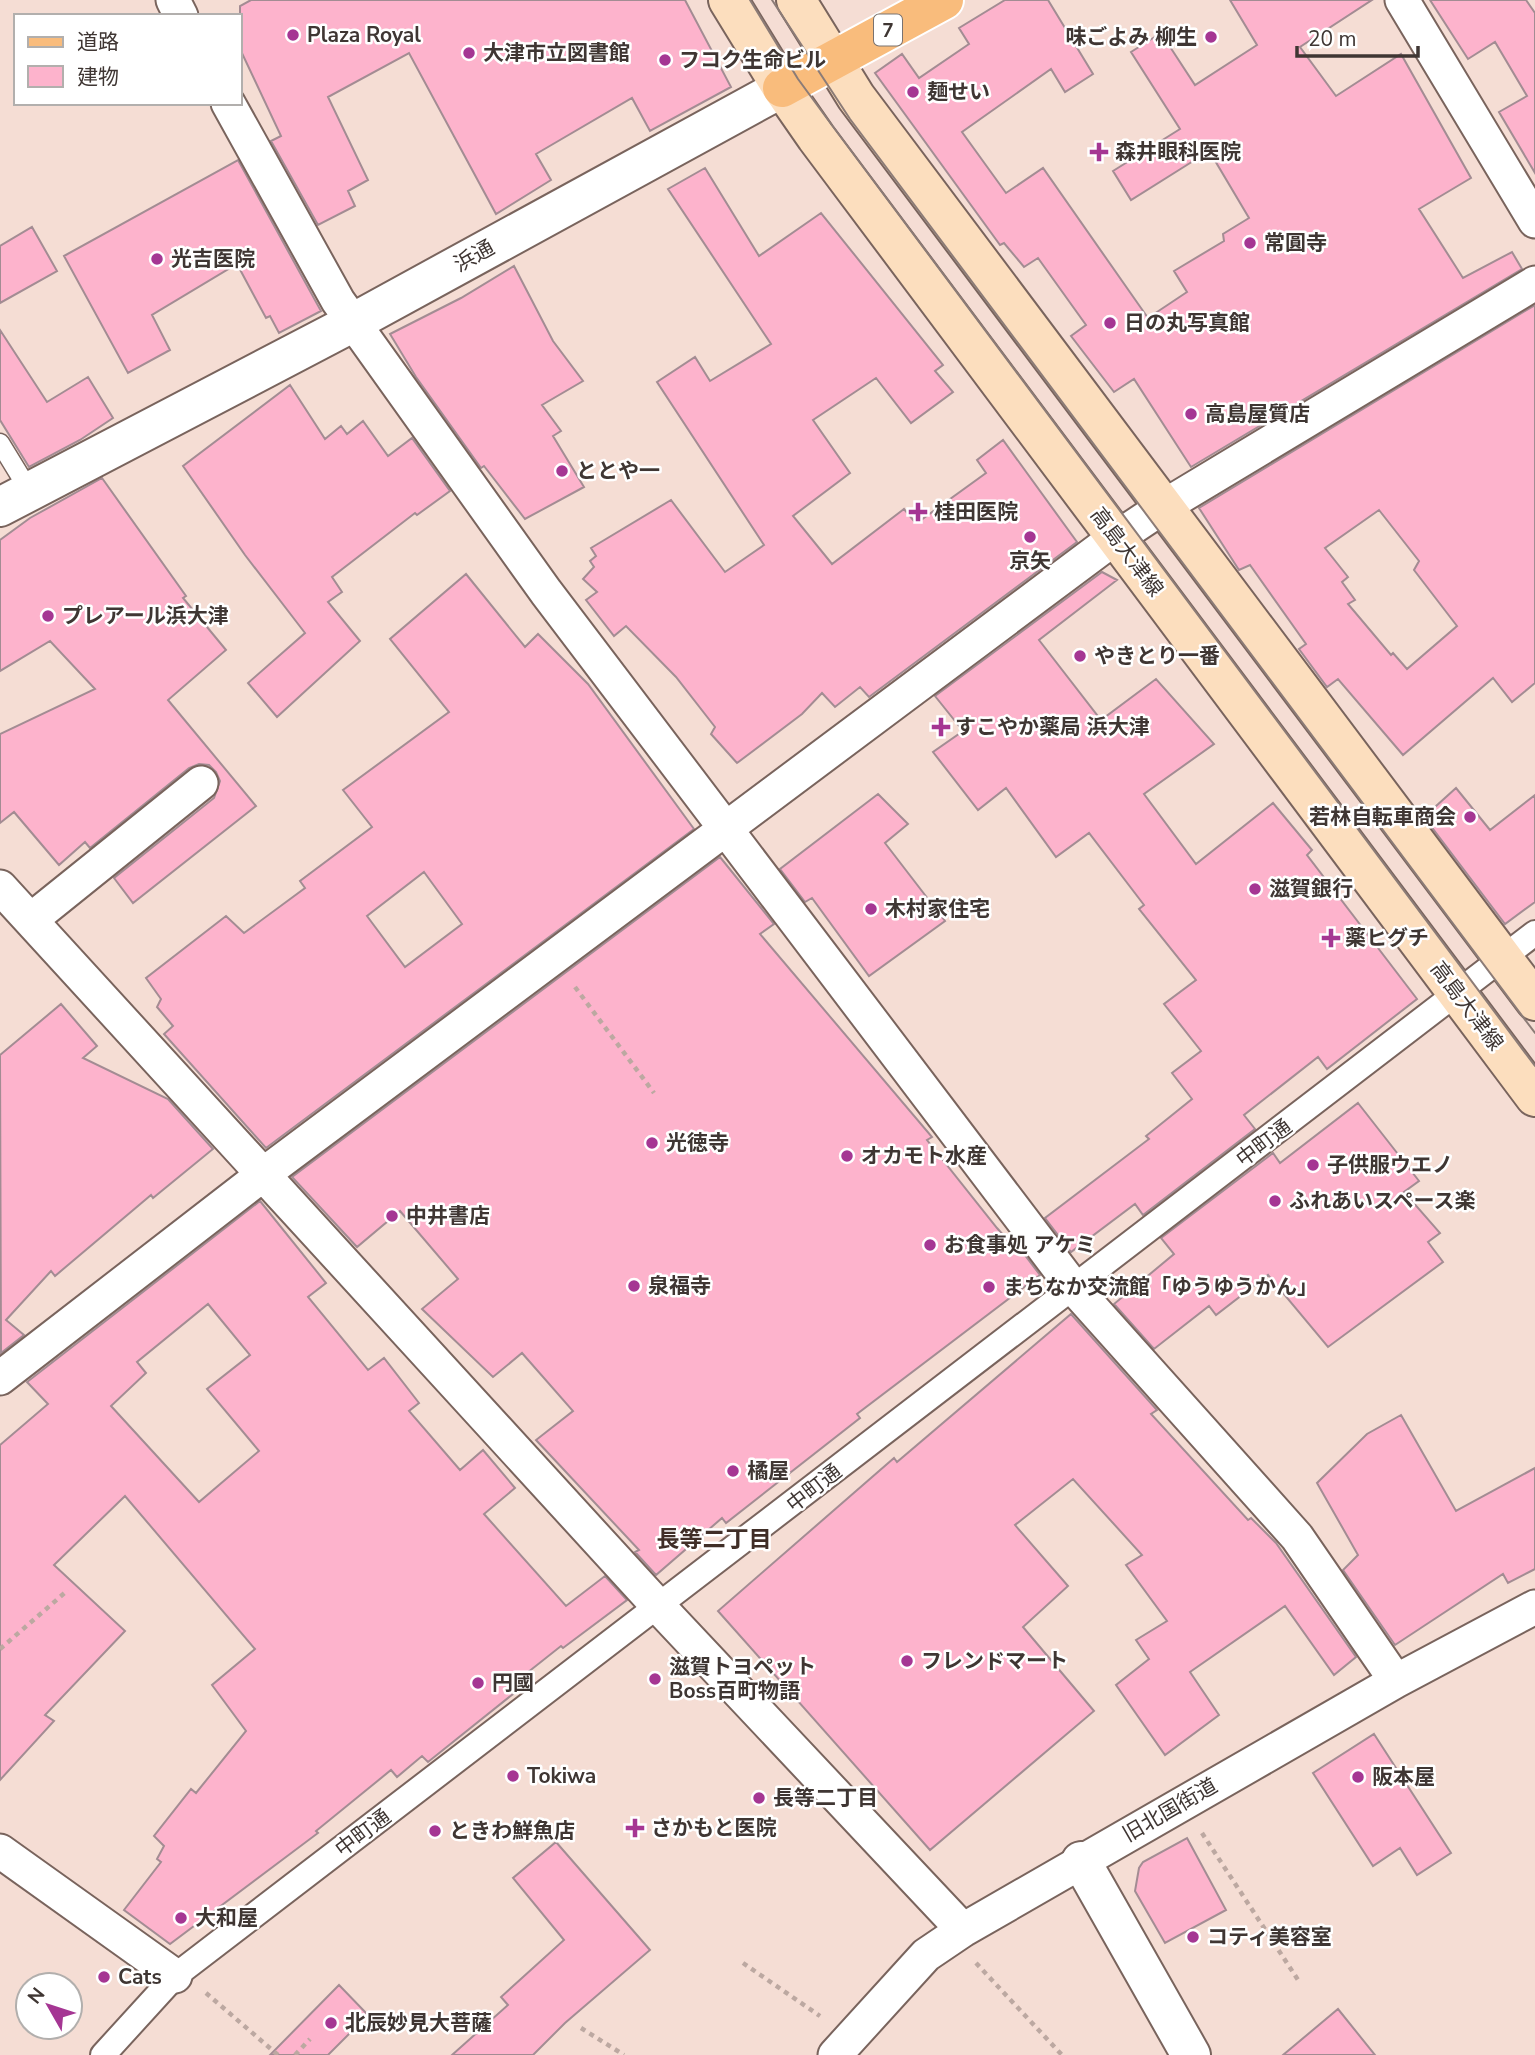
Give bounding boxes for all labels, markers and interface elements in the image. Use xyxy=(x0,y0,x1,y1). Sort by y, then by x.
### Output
legend xyxy=(14,14,242,105)
road number: 7 xyxy=(874,14,902,46)
scale bar xyxy=(1297,14,1418,58)
place label: Plaza Royal xyxy=(307,21,421,49)
place label: 味ごよみ 柳生 xyxy=(1065,23,1197,51)
text: 20 m xyxy=(1308,25,1357,53)
marker: Plaza Royal xyxy=(285,27,301,43)
text: 道路 xyxy=(77,28,119,56)
marker: 味ごよみ 柳生 xyxy=(1203,29,1219,45)
place label: 大津市立図書館 xyxy=(483,39,630,67)
marker: 大津市立図書館 xyxy=(461,45,477,61)
place label: フコク生命ビル xyxy=(679,46,826,74)
marker: フコク生命ビル xyxy=(657,52,673,68)
text: 建物 xyxy=(77,63,119,91)
place label: 麺せい xyxy=(927,78,990,106)
marker: 麺せい xyxy=(905,84,921,100)
place label: 森井眼科医院 xyxy=(1115,138,1241,166)
marker: 森井眼科医院 xyxy=(1089,142,1109,162)
place label: 常圓寺 xyxy=(1264,229,1327,257)
street label: 浜通 xyxy=(449,234,499,278)
marker: 常圓寺 xyxy=(1242,235,1258,251)
place label: 光吉医院 xyxy=(171,245,255,273)
marker: 光吉医院 xyxy=(149,251,165,267)
place label: 日の丸写真館 xyxy=(1124,309,1250,337)
marker: 日の丸写真館 xyxy=(1102,315,1118,331)
place label: 高島屋質店 xyxy=(1205,400,1310,428)
marker: 高島屋質店 xyxy=(1183,406,1199,422)
place label: ととや一 xyxy=(576,457,660,485)
marker: ととや一 xyxy=(554,463,570,479)
place label: 桂田医院 xyxy=(934,498,1018,526)
marker: 桂田医院 xyxy=(908,502,928,522)
street label: 高島大津線 xyxy=(1084,502,1170,602)
marker: 京矢 xyxy=(1022,529,1038,545)
place label: 京矢 xyxy=(1009,547,1051,575)
place label: プレアール浜大津 xyxy=(62,602,229,630)
marker: プレアール浜大津 xyxy=(40,608,56,624)
place label: やきとり一番 xyxy=(1094,642,1220,670)
marker: やきとり一番 xyxy=(1072,648,1088,664)
place label: すこやか薬局 浜大津 xyxy=(955,713,1150,741)
marker: すこやか薬局 浜大津 xyxy=(933,719,949,735)
place label: 若林自転車商会 xyxy=(1309,803,1456,831)
marker: 若林自転車商会 xyxy=(1462,809,1478,825)
place label: 滋賀銀行 xyxy=(1269,875,1353,903)
marker: 滋賀銀行 xyxy=(1247,881,1263,897)
place label: 木村家住宅 xyxy=(885,895,990,923)
marker: 木村家住宅 xyxy=(863,901,879,917)
place label: 薬ヒグチ xyxy=(1345,924,1429,952)
marker: 薬ヒグチ xyxy=(1323,930,1339,946)
street label: 高島大津線 xyxy=(1424,956,1510,1056)
street label: 中町通 xyxy=(1230,1113,1298,1173)
place label: 光徳寺 xyxy=(666,1129,729,1157)
marker: 光徳寺 xyxy=(644,1135,660,1151)
place label: オカモト水産 xyxy=(861,1142,987,1170)
marker: オカモト水産 xyxy=(839,1148,855,1164)
place label: 子供服ウエノ xyxy=(1327,1151,1453,1179)
marker: 子供服ウエノ xyxy=(1305,1157,1321,1173)
place label: ふれあいスペース楽 xyxy=(1289,1187,1475,1215)
marker: ふれあいスペース楽 xyxy=(1267,1193,1283,1209)
place label: 中井書店 xyxy=(406,1202,490,1230)
marker: 中井書店 xyxy=(384,1208,400,1224)
place label: お食事処 アケミ xyxy=(944,1231,1096,1259)
marker: お食事処 アケミ xyxy=(922,1237,938,1253)
place label: 泉福寺 xyxy=(648,1272,711,1300)
place label: まちなか交流館「ゆうゆうかん」 xyxy=(1003,1273,1318,1301)
marker: 泉福寺 xyxy=(626,1278,642,1294)
marker: まちなか交流館「ゆうゆうかん」 xyxy=(981,1279,997,1295)
place label: 橘屋 xyxy=(747,1457,789,1485)
street label: 中町通 xyxy=(781,1458,847,1518)
marker: 橘屋 xyxy=(725,1463,741,1479)
district label: 長等二丁目 xyxy=(657,1524,772,1555)
place label: フレンドマート xyxy=(921,1647,1068,1675)
place label: 滋賀トヨペット Boss百町物語 xyxy=(669,1653,816,1705)
marker: フレンドマート xyxy=(899,1653,915,1669)
place label: 円國 xyxy=(492,1669,534,1697)
marker: 滋賀トヨペット Boss百町物語 xyxy=(647,1671,663,1687)
marker: 円國 xyxy=(470,1675,486,1691)
place label: Tokiwa xyxy=(527,1762,596,1790)
place label: 阪本屋 xyxy=(1372,1763,1435,1791)
marker: Tokiwa xyxy=(505,1768,521,1784)
marker: 阪本屋 xyxy=(1350,1769,1366,1785)
street label: 旧北国街道 xyxy=(1118,1772,1222,1848)
place label: 長等二丁目 xyxy=(773,1784,878,1812)
marker: 長等二丁目 xyxy=(751,1790,767,1806)
street label: 中町通 xyxy=(329,1803,397,1863)
place label: さかもと医院 xyxy=(651,1814,777,1842)
place label: ときわ鮮魚店 xyxy=(449,1817,575,1845)
marker: さかもと医院 xyxy=(625,1818,645,1838)
marker: ときわ鮮魚店 xyxy=(427,1823,443,1839)
place label: 大和屋 xyxy=(195,1904,258,1932)
marker: 大和屋 xyxy=(173,1910,189,1926)
place label: コティ美容室 xyxy=(1207,1923,1332,1951)
marker: コティ美容室 xyxy=(1185,1929,1201,1945)
place label: Cats xyxy=(118,1963,162,1991)
marker: Cats xyxy=(96,1969,112,1985)
north arrow xyxy=(14,1971,84,2041)
text: N xyxy=(22,1982,51,2010)
place label: 北辰妙見大菩薩 xyxy=(345,2009,492,2037)
marker: 北辰妙見大菩薩 xyxy=(323,2015,339,2031)

